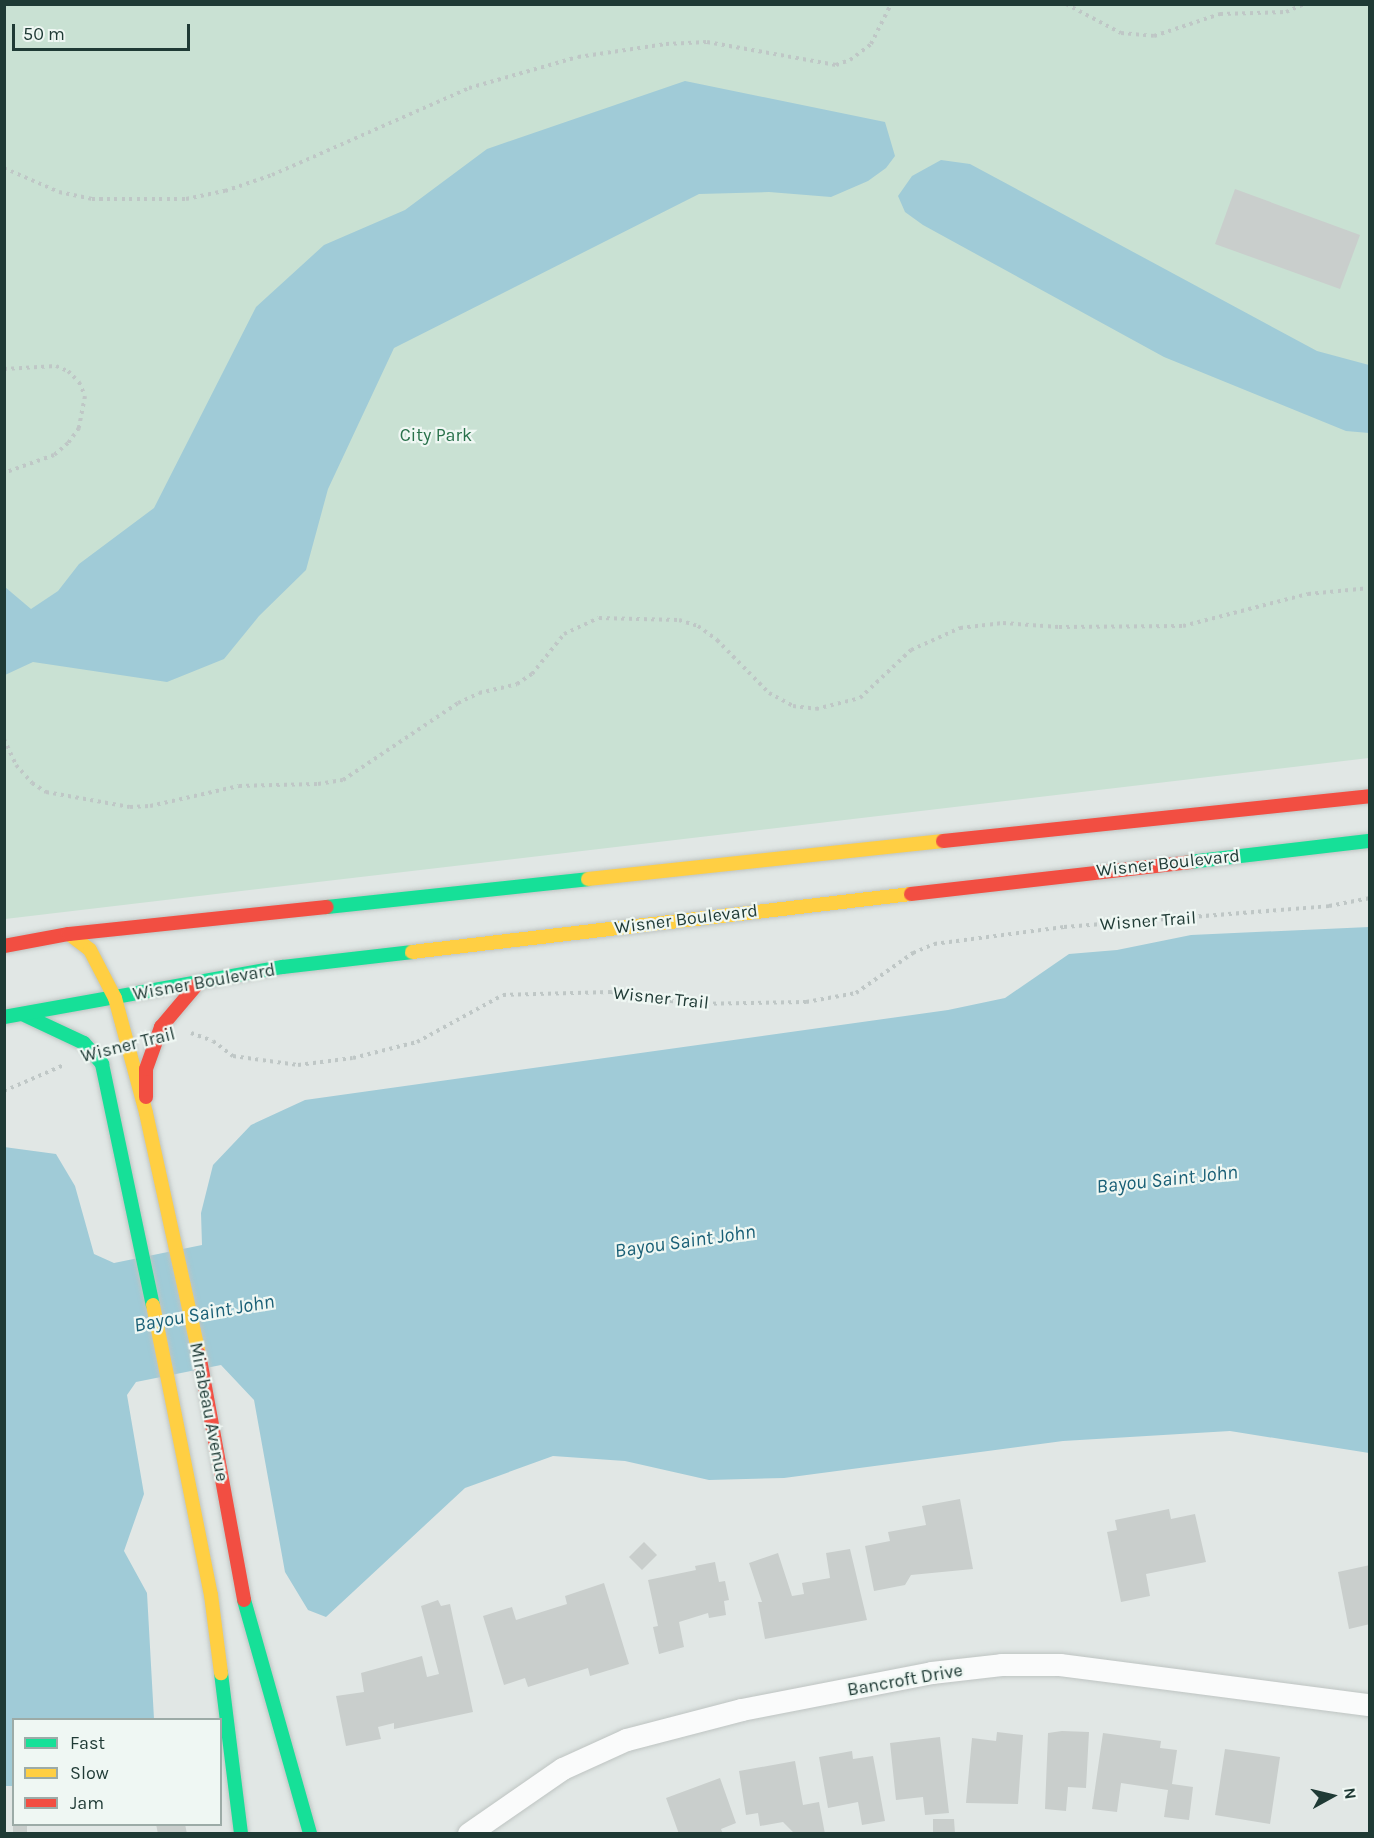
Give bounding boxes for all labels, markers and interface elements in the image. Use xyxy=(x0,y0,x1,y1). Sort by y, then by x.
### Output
scale bar xyxy=(15,12,194,50)
text: 50 m xyxy=(23,23,65,45)
park label: City Park xyxy=(400,424,472,446)
street label: Wisner Boulevard xyxy=(1095,845,1241,881)
street label: Wisner Boulevard xyxy=(613,899,759,939)
street label: Wisner Trail xyxy=(1099,907,1197,935)
street label: Wisner Boulevard xyxy=(131,959,277,1005)
street label: Wisner Trail xyxy=(612,982,710,1014)
street label: Wisner Trail xyxy=(79,1023,177,1067)
water label: Bayou Saint John xyxy=(1095,1160,1239,1198)
water label: Bayou Saint John xyxy=(613,1219,757,1263)
water label: Bayou Saint John xyxy=(132,1289,276,1337)
street label: Mirabeau Avenue xyxy=(185,1341,233,1483)
street label: Bancroft Drive xyxy=(846,1659,964,1701)
legend xyxy=(12,1718,222,1826)
text: Fast xyxy=(70,1732,105,1754)
text: Slow xyxy=(70,1762,109,1784)
north arrow xyxy=(1302,1766,1362,1826)
text: N xyxy=(1340,1786,1361,1800)
text: Jam xyxy=(70,1792,104,1814)

